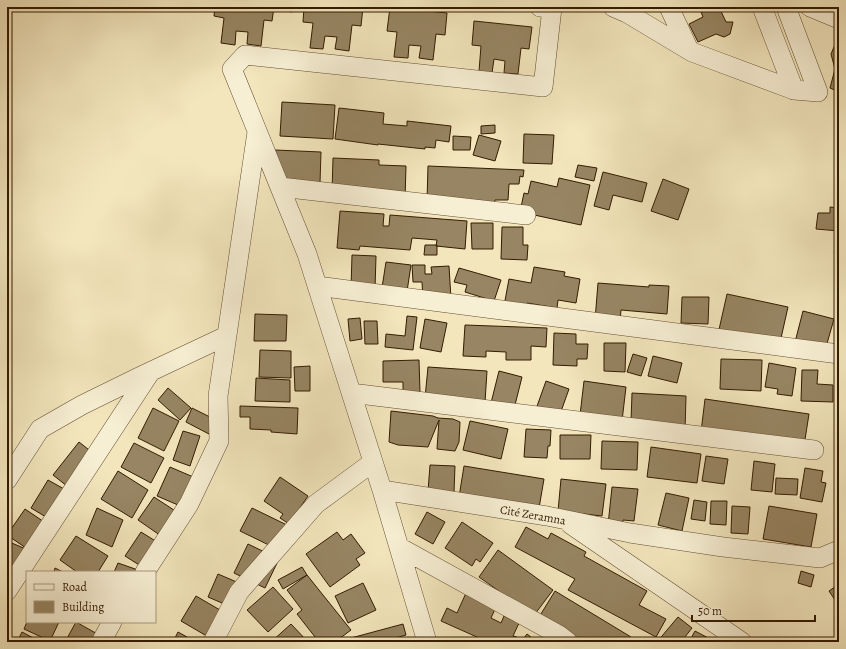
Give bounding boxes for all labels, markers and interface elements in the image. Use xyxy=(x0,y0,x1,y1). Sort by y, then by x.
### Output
street label: Cité Zeramna xyxy=(499,501,568,529)
legend xyxy=(26,571,156,623)
text: Road xyxy=(62,579,88,595)
scale bar xyxy=(692,597,815,623)
text: Building xyxy=(62,599,104,615)
text: 50 m xyxy=(698,603,722,619)

